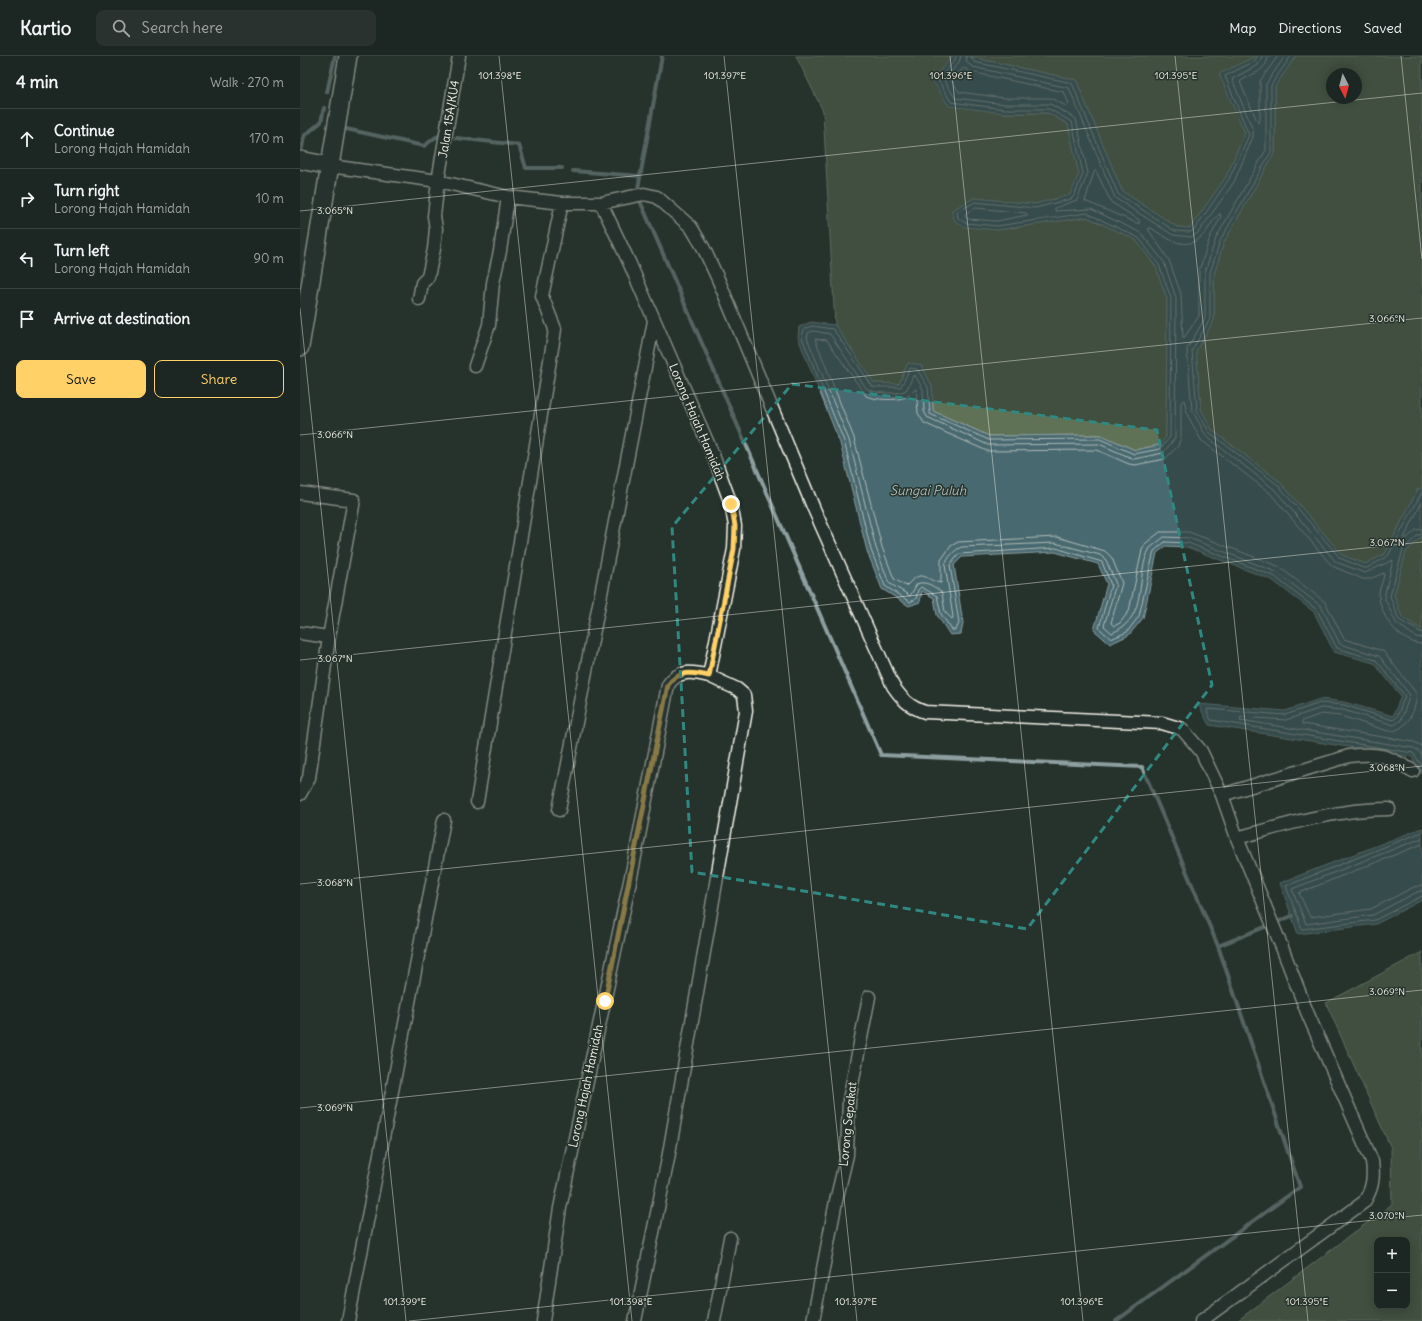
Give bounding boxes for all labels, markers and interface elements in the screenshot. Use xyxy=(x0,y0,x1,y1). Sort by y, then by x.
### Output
search box xyxy=(96,10,376,46)
text: Kartio xyxy=(20,16,72,40)
icon: search xyxy=(110,17,132,39)
text: Search here xyxy=(142,18,223,37)
text: Map xyxy=(1229,19,1256,37)
text: Directions xyxy=(1278,19,1342,37)
text: Saved xyxy=(1364,19,1402,37)
north arrow xyxy=(1326,68,1362,104)
text: 101.398°E xyxy=(479,69,522,82)
text: 101.397°E xyxy=(704,69,746,82)
text: 101.396°E xyxy=(929,69,973,82)
text: 101.395°E xyxy=(1155,69,1198,82)
text: 4 min xyxy=(16,71,58,93)
text: Walk · 270 m xyxy=(210,74,284,91)
street label: Jalan 15A/KU4 xyxy=(435,79,462,159)
text: Continue xyxy=(54,121,115,140)
icon: ahead xyxy=(16,128,38,150)
text: 170 m xyxy=(249,130,284,147)
text: Lorong Hajah Hamidah xyxy=(54,140,190,157)
text: Turn right xyxy=(54,181,119,200)
icon: right xyxy=(16,188,38,210)
text: 10 m xyxy=(256,190,284,207)
text: Lorong Hajah Hamidah xyxy=(54,200,190,217)
text: 3.065°N xyxy=(317,204,353,217)
text: Turn left xyxy=(54,241,109,260)
icon: left xyxy=(16,248,38,270)
text: 90 m xyxy=(253,250,284,267)
text: Lorong Hajah Hamidah xyxy=(54,260,190,277)
icon: arrive xyxy=(16,308,38,330)
text: Arrive at destination xyxy=(54,309,190,328)
text: 3.066°N xyxy=(1369,312,1405,325)
button: Save xyxy=(16,360,146,398)
button: Share xyxy=(154,360,284,398)
street label: Lorong Hajah Hamidah xyxy=(666,361,729,483)
text: 3.066°N xyxy=(317,428,353,441)
water label: Sungai Puluh xyxy=(890,482,967,499)
route end xyxy=(722,495,740,513)
text: 3.067°N xyxy=(1369,536,1405,549)
text: 3.067°N xyxy=(317,652,353,665)
text: 3.068°N xyxy=(1369,761,1405,774)
text: 3.068°N xyxy=(317,876,353,889)
text: 3.069°N xyxy=(1369,985,1405,998)
route start xyxy=(596,992,614,1010)
street label: Lorong Hajah Hamidah xyxy=(565,1023,606,1149)
street label: Lorong Sepakat xyxy=(836,1081,859,1167)
text: 3.069°N xyxy=(317,1101,353,1114)
text: 3.070°N xyxy=(1369,1209,1405,1222)
map controls xyxy=(1374,1237,1410,1309)
button: + xyxy=(1374,1237,1410,1273)
button: − xyxy=(1374,1273,1410,1309)
text: 101.399°E xyxy=(384,1295,427,1308)
text: 101.398°E xyxy=(610,1295,653,1308)
text: 101.397°E xyxy=(835,1295,877,1308)
text: 101.396°E xyxy=(1060,1295,1104,1308)
text: 101.395°E xyxy=(1286,1295,1329,1308)

